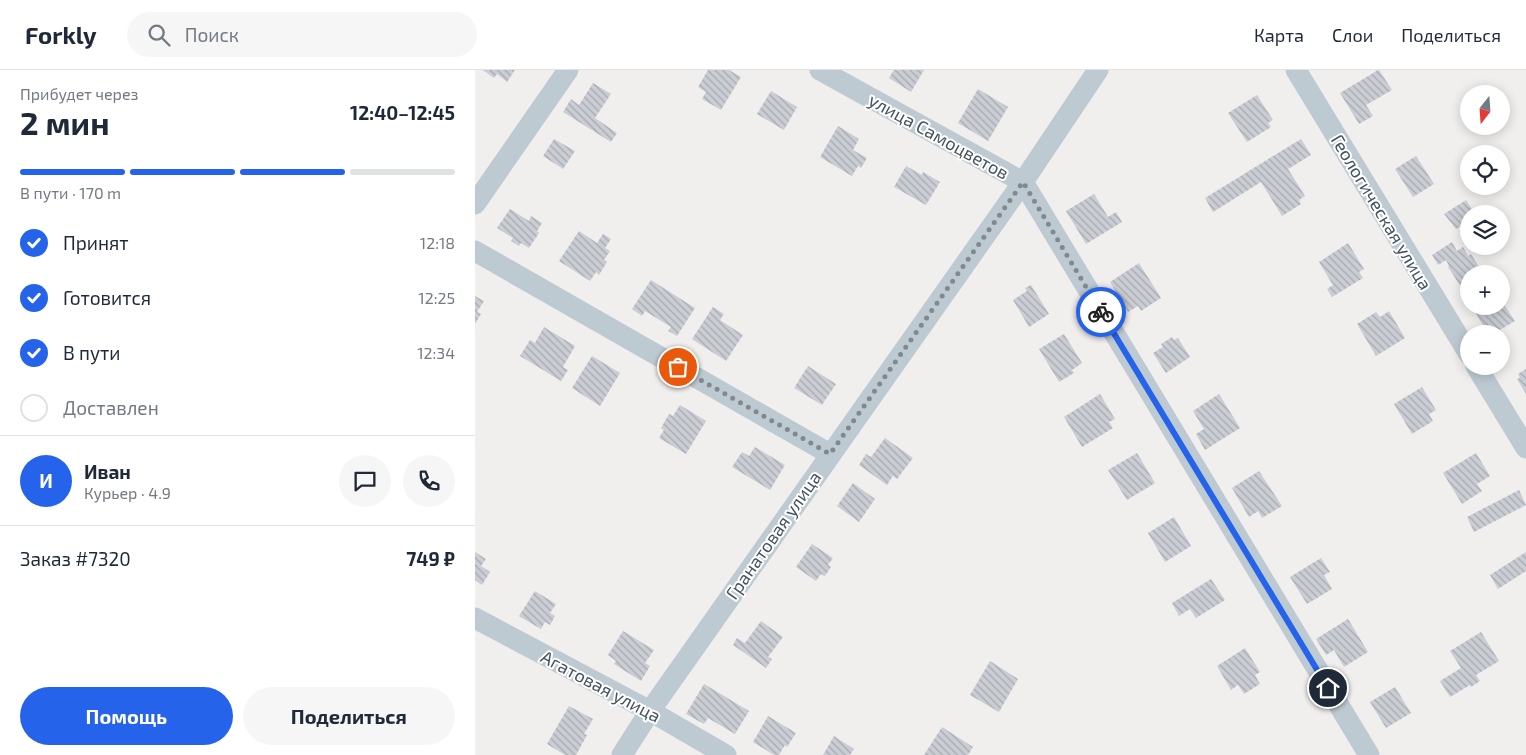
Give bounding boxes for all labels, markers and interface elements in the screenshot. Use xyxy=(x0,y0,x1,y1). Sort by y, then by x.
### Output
search box xyxy=(127,12,477,57)
text: Forkly xyxy=(25,20,97,49)
icon: search xyxy=(145,21,173,49)
text: Поиск xyxy=(185,23,239,46)
text: Карта xyxy=(1254,24,1304,46)
text: Слои xyxy=(1332,24,1373,46)
text: Поделиться xyxy=(1401,24,1501,46)
text: Прибудет через xyxy=(20,84,138,103)
north arrow xyxy=(1460,85,1510,135)
map controls xyxy=(1460,85,1510,375)
street label: улица Самоцветов xyxy=(865,88,1013,184)
text: 12:40–12:45 xyxy=(350,101,455,124)
text: 2 мин xyxy=(20,103,110,141)
street label: Геологическая улица xyxy=(1327,130,1437,294)
button: locate xyxy=(1460,145,1510,195)
text: В пути · 170 m xyxy=(20,183,121,202)
button: layers xyxy=(1460,205,1510,255)
icon: check xyxy=(20,229,48,257)
text: Принят xyxy=(63,231,129,254)
text: 12:18 xyxy=(420,233,455,252)
button: + xyxy=(1460,265,1510,315)
icon: check xyxy=(20,284,48,312)
text: Готовится xyxy=(63,286,151,309)
courier xyxy=(1076,287,1126,337)
text: 12:25 xyxy=(418,288,455,307)
icon: bike xyxy=(1087,298,1115,326)
button: − xyxy=(1460,325,1510,375)
icon: check xyxy=(20,339,48,367)
text: В пути xyxy=(63,341,121,364)
text: 12:34 xyxy=(417,343,455,362)
pin xyxy=(657,346,699,388)
icon: bag xyxy=(664,353,692,381)
text: Доставлен xyxy=(63,396,159,419)
button: chat xyxy=(339,455,391,507)
button: phone xyxy=(403,455,455,507)
text: Иван xyxy=(84,460,131,483)
street label: Гранатовая улица xyxy=(721,467,825,603)
text: И xyxy=(39,469,53,492)
text: Курьер · 4.9 xyxy=(84,483,171,502)
text: Заказ #7320 xyxy=(20,547,131,570)
text: 749 ₽ xyxy=(406,547,455,570)
street label: Агатовая улица xyxy=(537,645,665,727)
pin xyxy=(1307,667,1349,709)
icon: home xyxy=(1314,674,1342,702)
button: Помощь xyxy=(20,687,233,745)
button: Поделиться xyxy=(243,687,455,745)

